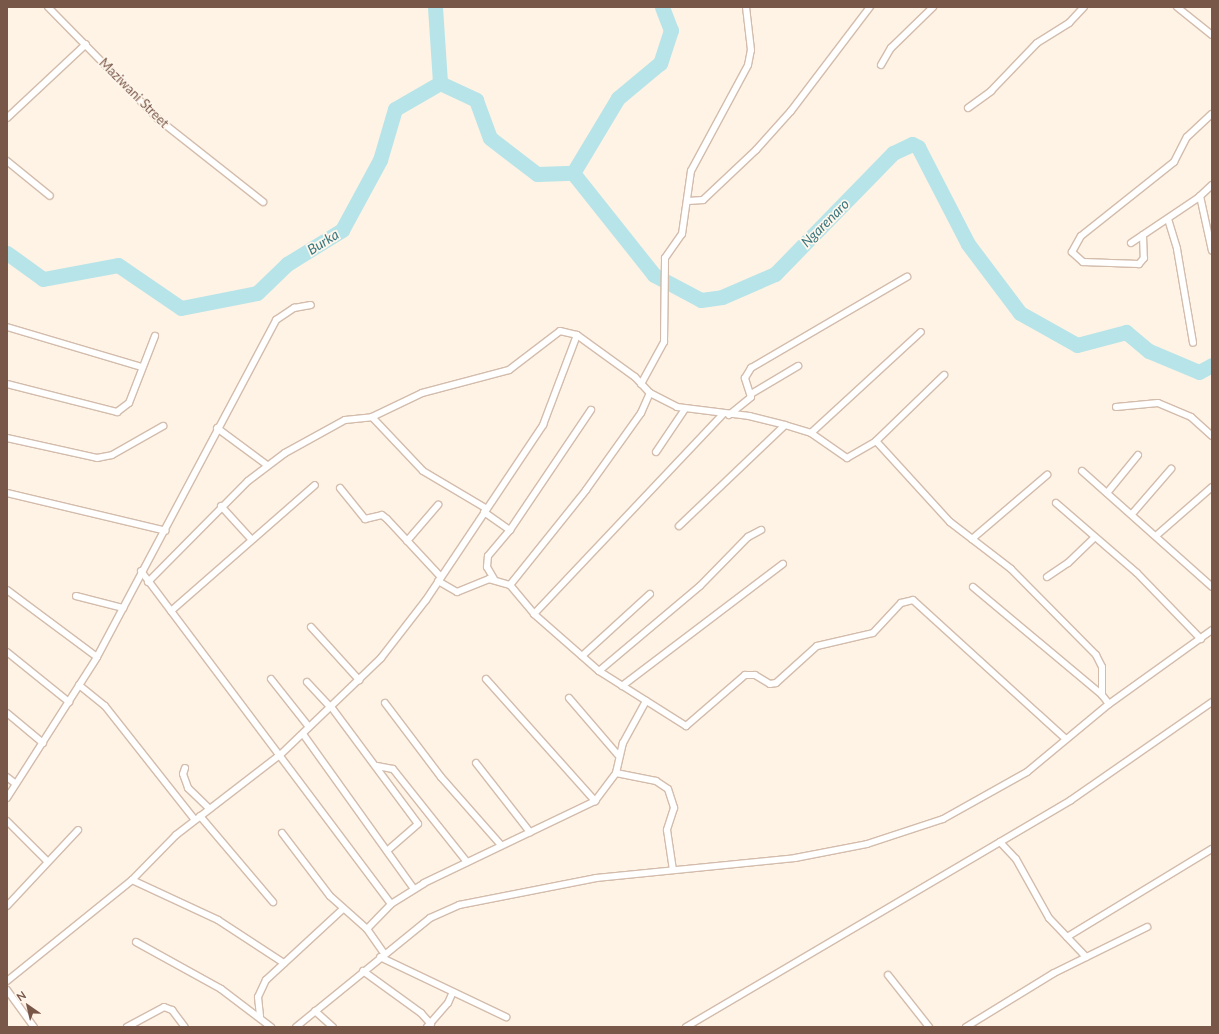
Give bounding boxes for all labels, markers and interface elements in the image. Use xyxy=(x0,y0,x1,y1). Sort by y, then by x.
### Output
street label: Maziwani Street xyxy=(96,55,172,131)
water label: Ngarenaro xyxy=(797,195,853,251)
water label: Burka xyxy=(304,226,342,258)
north arrow xyxy=(8,986,48,1026)
text: N xyxy=(14,988,28,1003)

